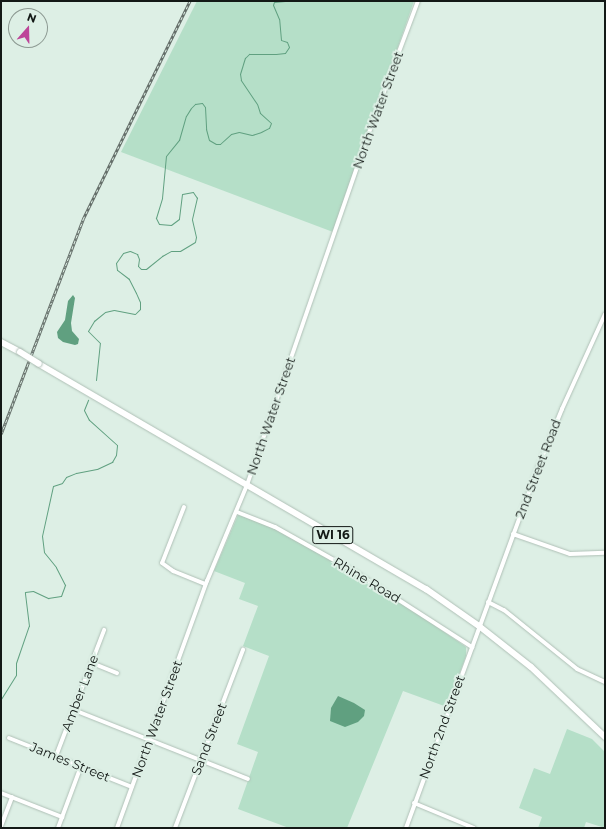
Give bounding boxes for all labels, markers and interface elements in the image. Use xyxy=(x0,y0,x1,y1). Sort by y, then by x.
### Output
north arrow xyxy=(8,8,48,48)
text: N xyxy=(25,10,38,26)
street label: North Water Street xyxy=(349,49,407,171)
street label: North Water Street xyxy=(243,355,299,477)
street label: 2nd Street Road xyxy=(512,417,564,521)
road number: WI 16 xyxy=(312,525,354,545)
street label: Rhine Road xyxy=(331,554,403,606)
street label: Amber Lane xyxy=(58,653,102,733)
street label: North Water Street xyxy=(128,658,186,780)
street label: North 2nd Street xyxy=(416,673,468,781)
street label: Sand Street xyxy=(188,701,230,777)
street label: James Street xyxy=(28,739,112,785)

